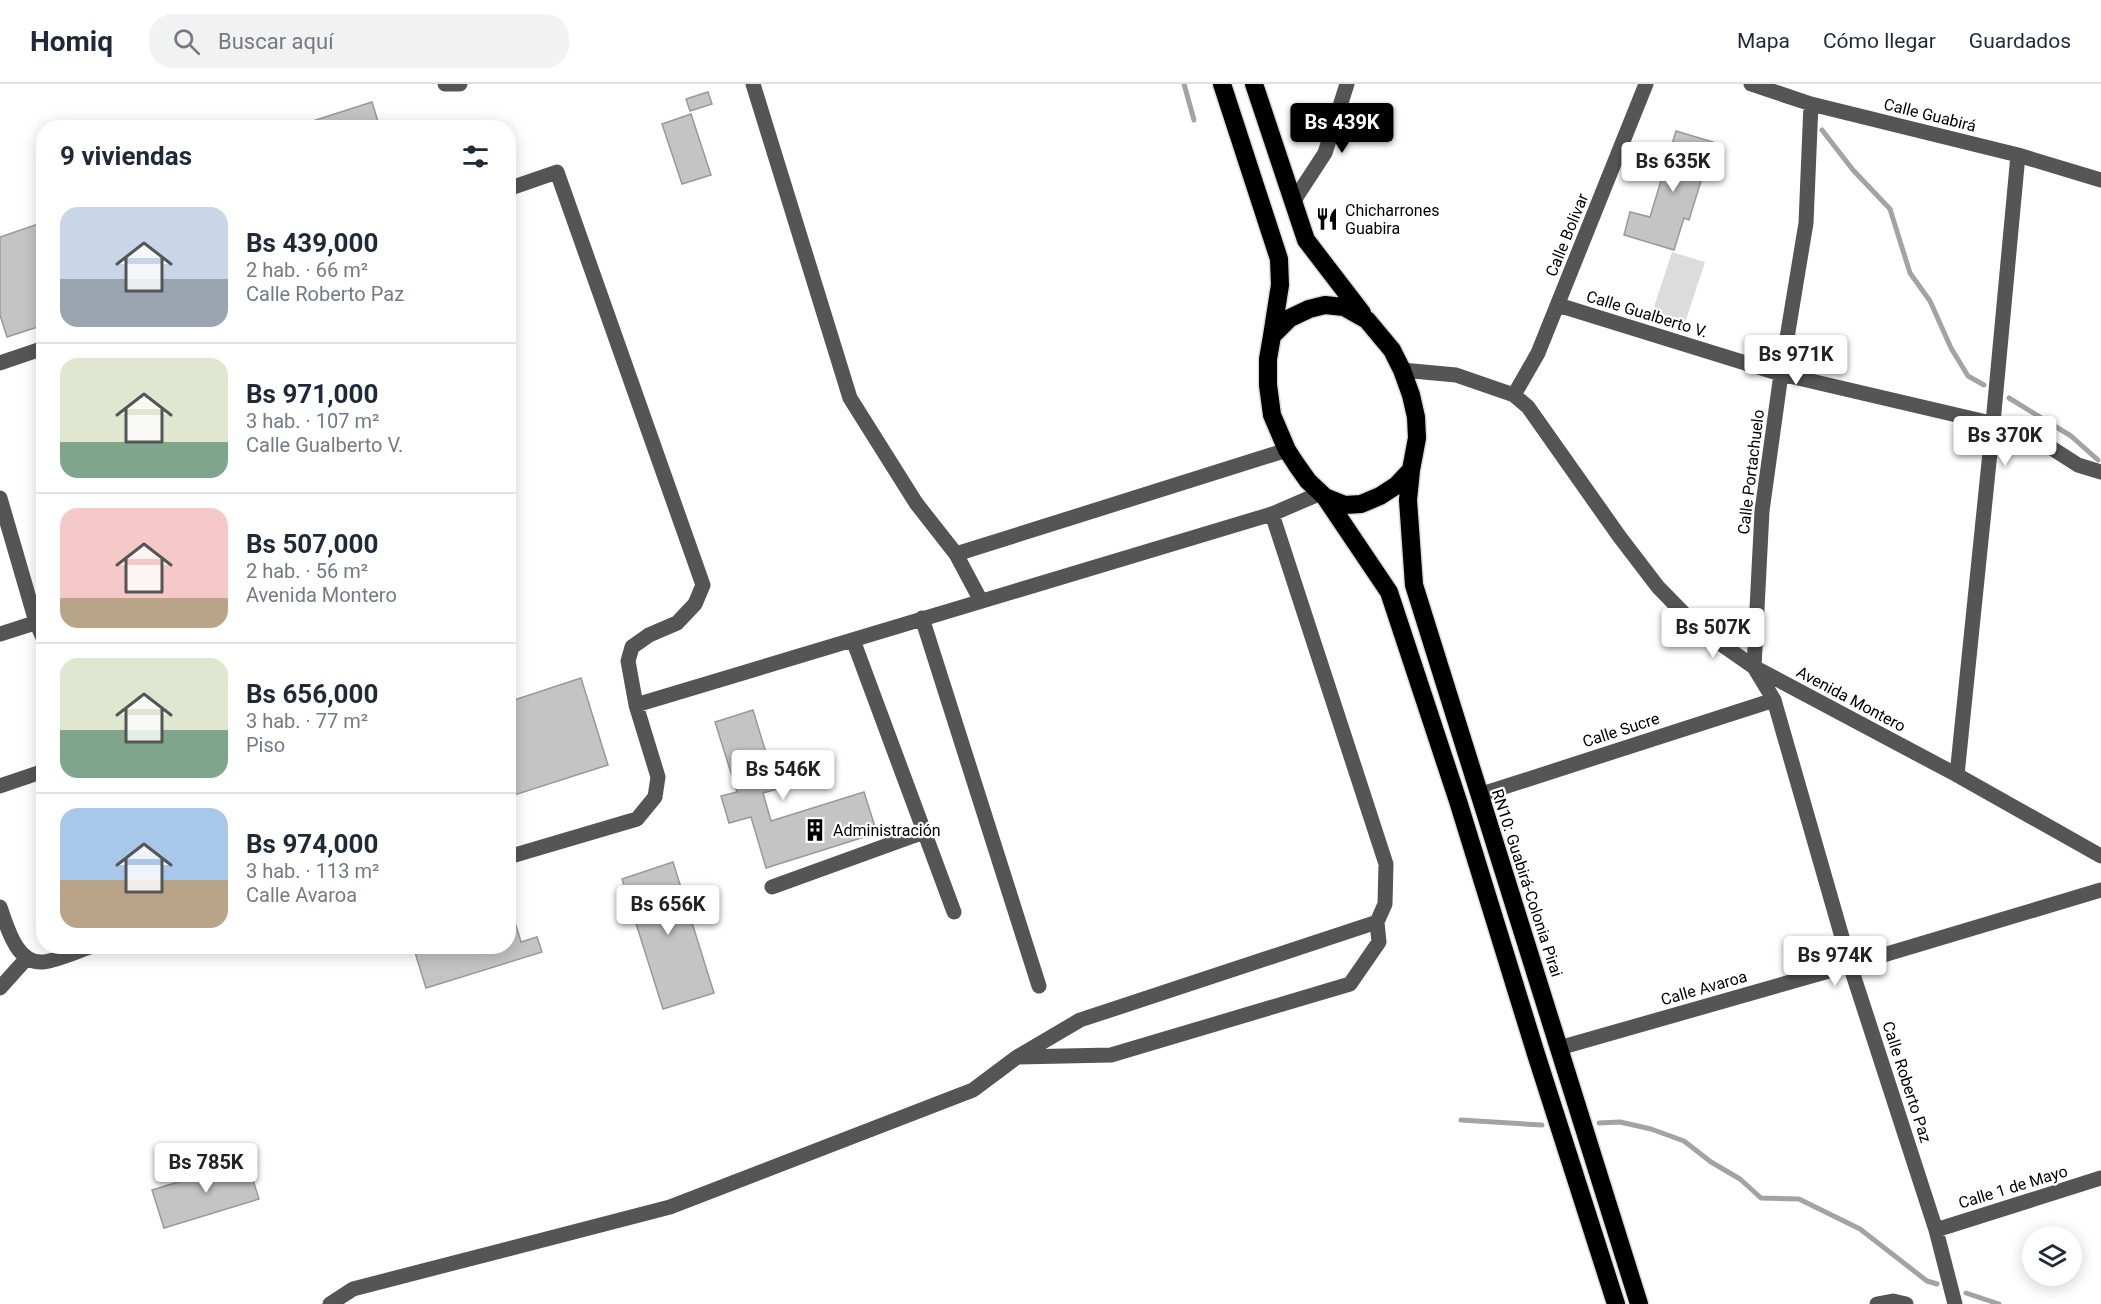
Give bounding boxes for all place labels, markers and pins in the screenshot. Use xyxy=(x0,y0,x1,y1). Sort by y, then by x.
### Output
pin: Bs 439K xyxy=(1287,103,1397,154)
pin: Bs 635K xyxy=(1618,142,1728,193)
place label: Chicharrones Guabira xyxy=(1345,201,1439,238)
restaurant icon: Chicharrones Guabira xyxy=(1314,206,1340,232)
pin: Bs 971K xyxy=(1741,335,1851,386)
pin: Bs 370K xyxy=(1950,416,2060,467)
pin: Bs 507K xyxy=(1658,608,1768,659)
pin: Bs 546K xyxy=(728,750,838,801)
building icon: Administración xyxy=(802,817,828,843)
place label: Administración xyxy=(833,821,941,840)
pin: Bs 656K xyxy=(613,885,723,936)
pin: Bs 974K xyxy=(1780,936,1890,987)
pin: Bs 785K xyxy=(151,1143,261,1194)

